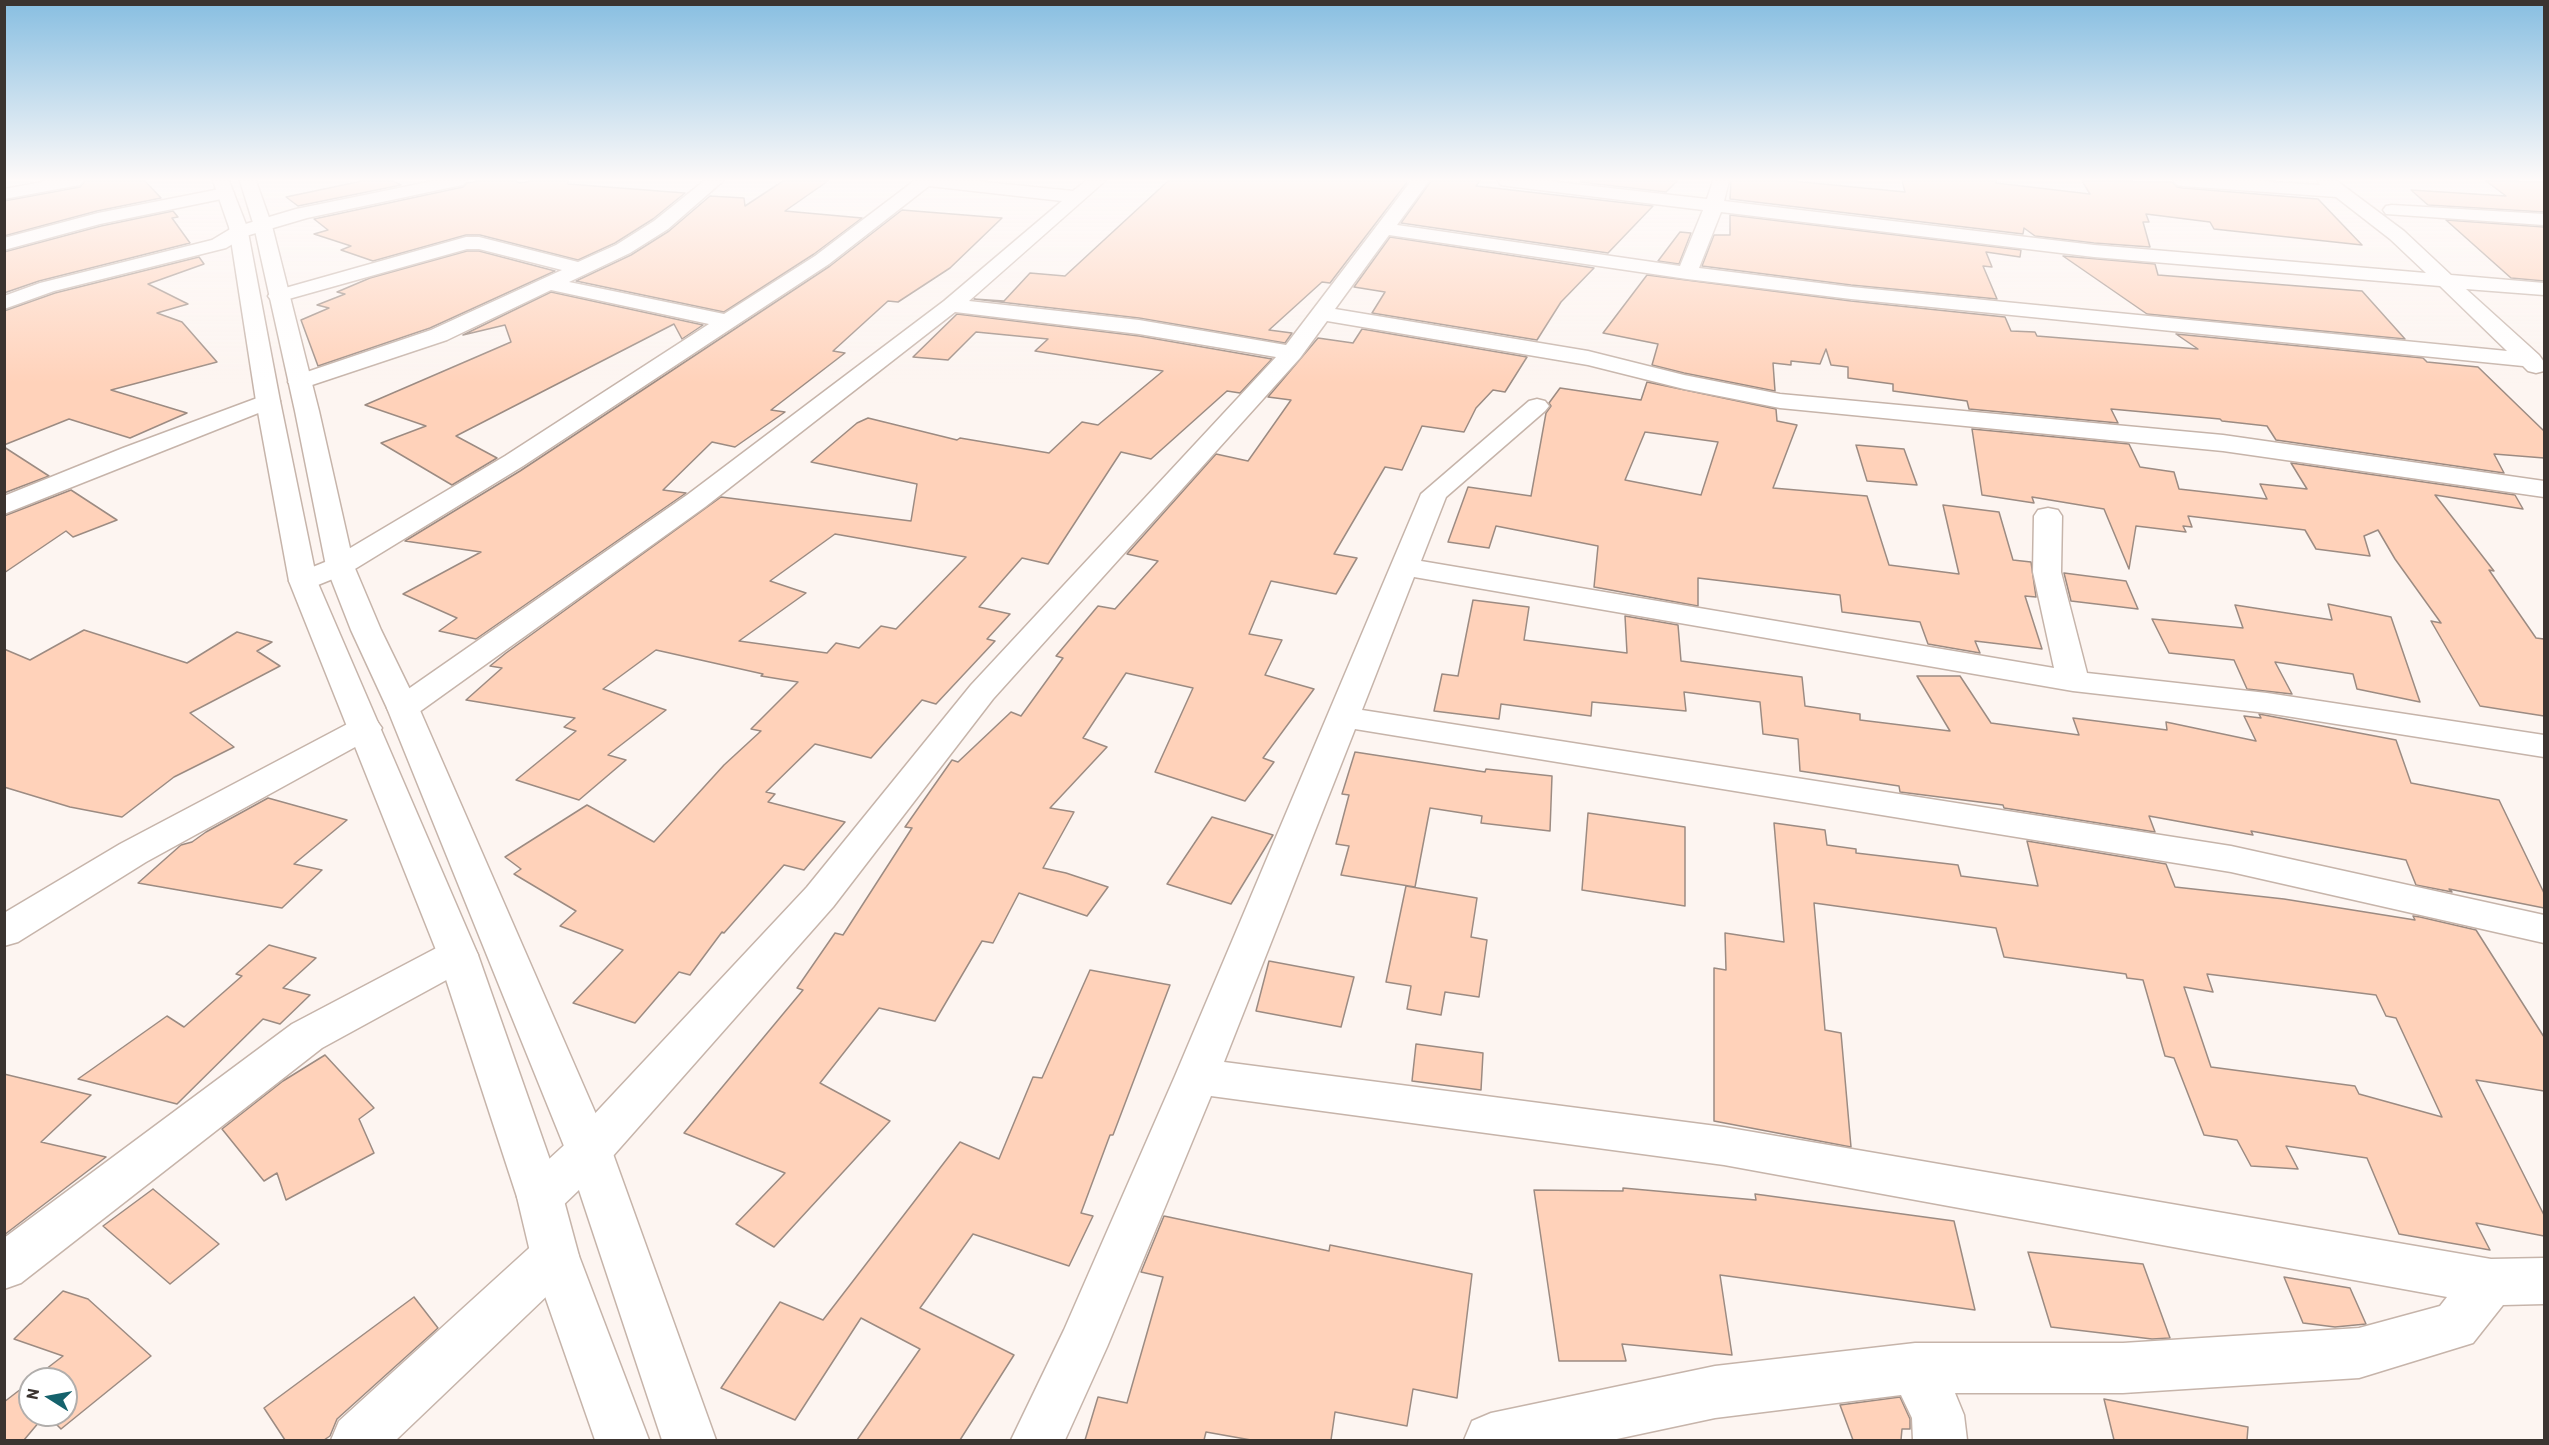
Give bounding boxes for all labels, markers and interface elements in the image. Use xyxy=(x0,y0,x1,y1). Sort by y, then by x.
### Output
north arrow xyxy=(18,1367,78,1427)
text: N xyxy=(21,1387,42,1401)

